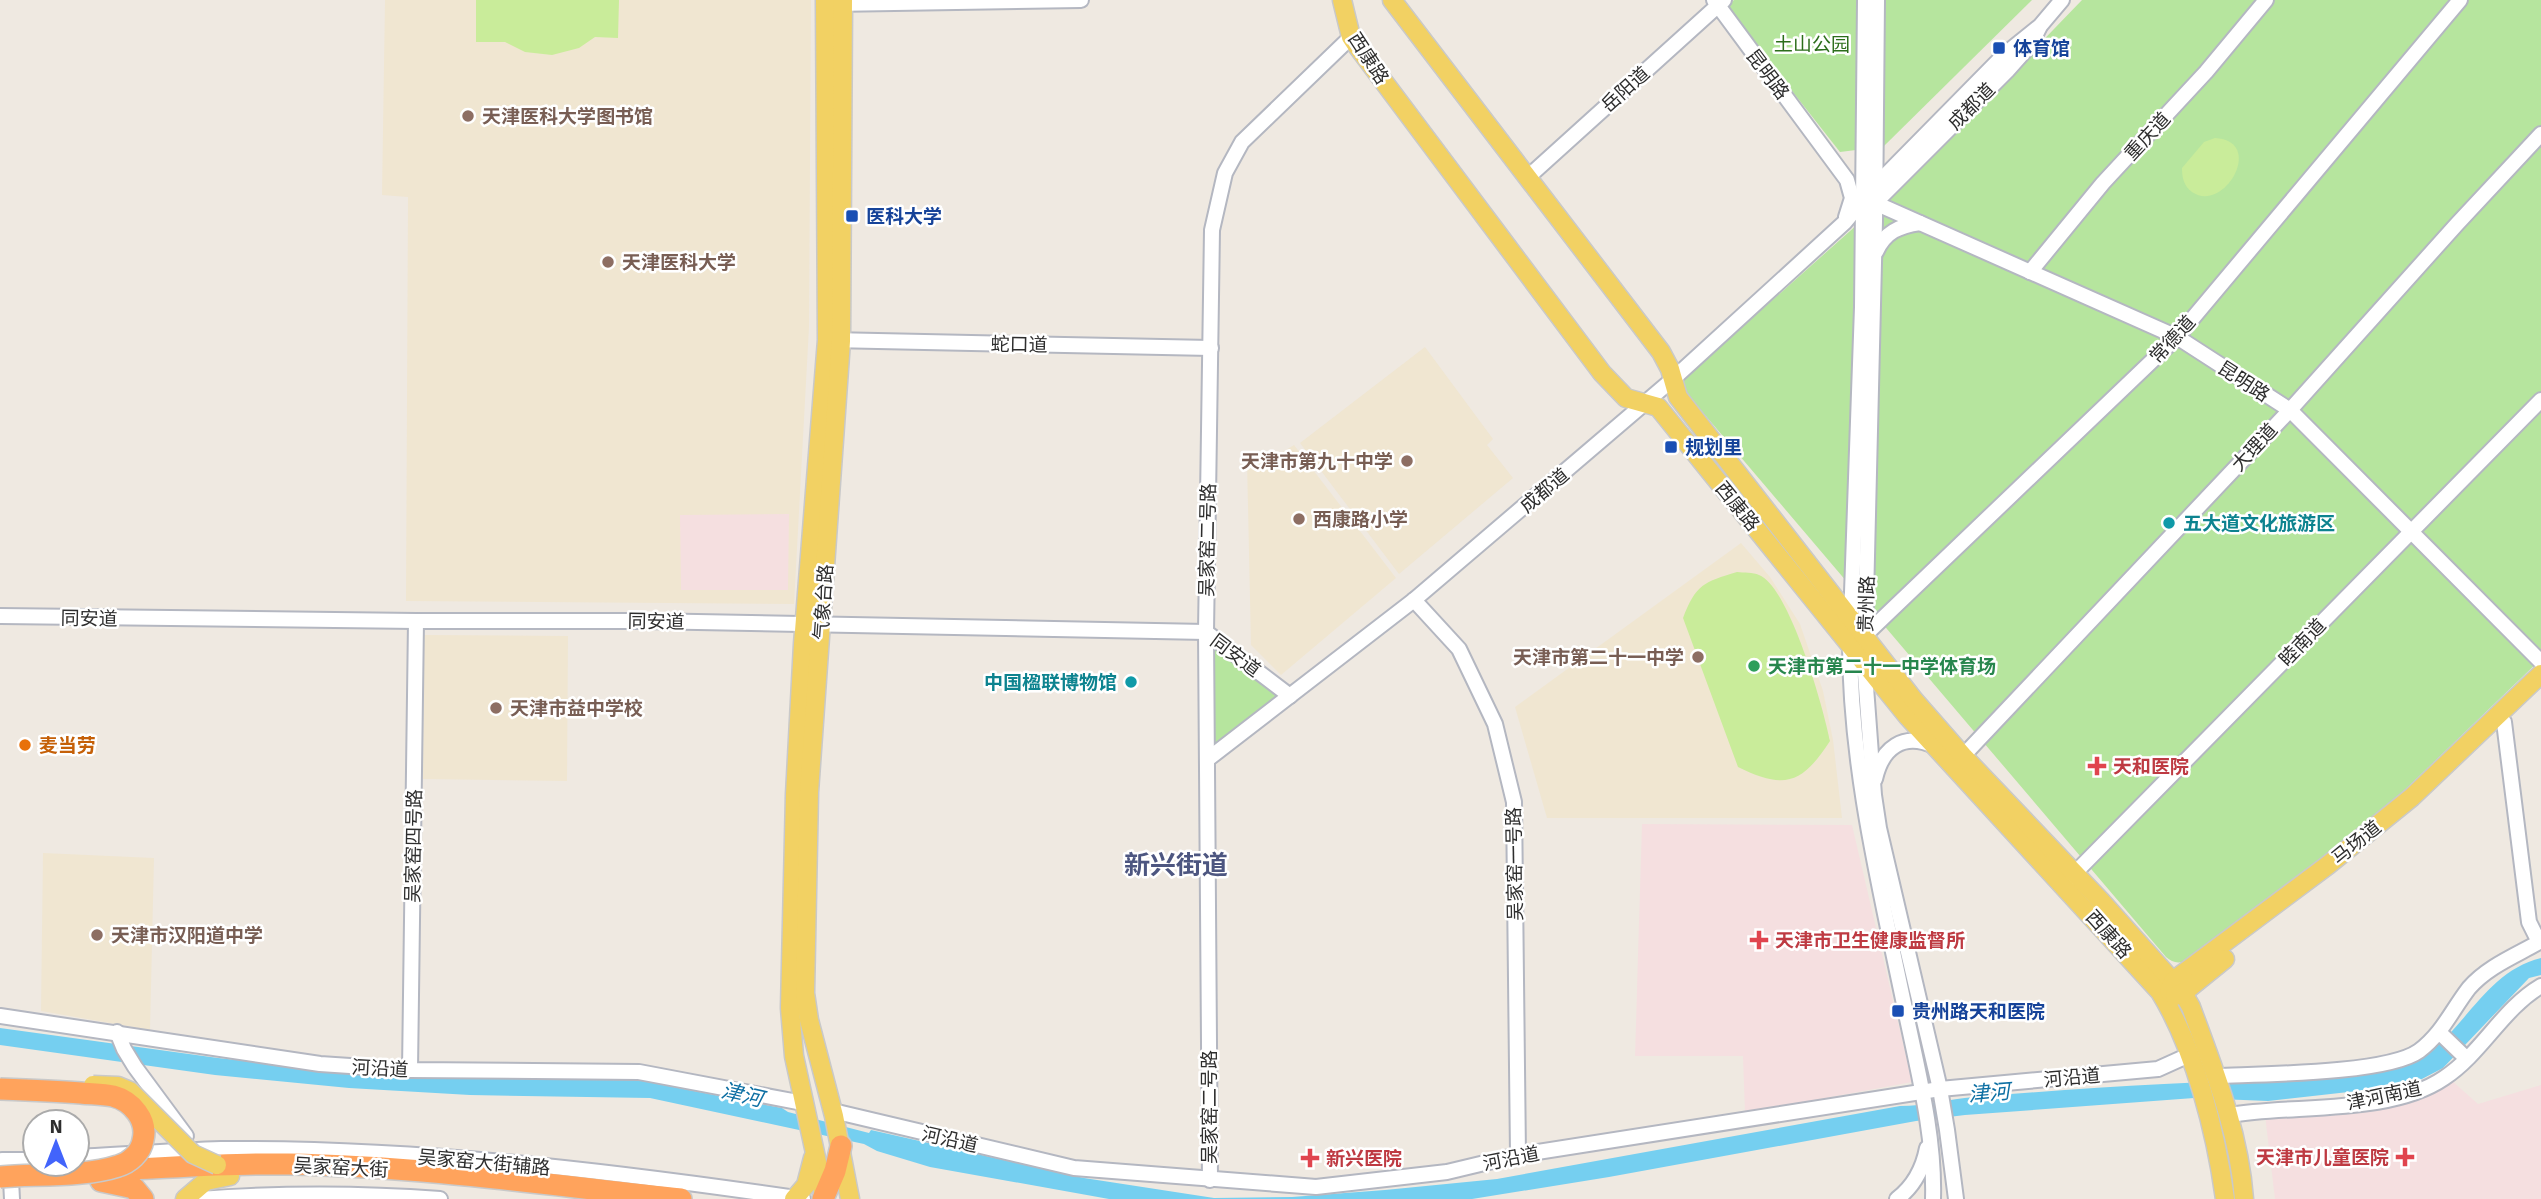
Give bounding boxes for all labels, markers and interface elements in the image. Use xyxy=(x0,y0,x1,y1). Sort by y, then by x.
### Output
street label: 西康路 xyxy=(1343,28,1394,89)
park label: 土山公园 xyxy=(1774,33,1850,57)
place label: 体育馆 xyxy=(2013,37,2070,61)
marker: 体育馆 xyxy=(1991,40,2007,56)
street label: 昆明路 xyxy=(1740,45,1794,105)
street label: 岳阳道 xyxy=(1596,62,1655,118)
street label: 成都道 xyxy=(1943,78,2000,135)
place label: 天津医科大学图书馆 xyxy=(482,105,653,129)
marker: 天津医科大学图书馆 xyxy=(460,108,476,124)
street label: 重庆道 xyxy=(2120,108,2176,166)
place label: 医科大学 xyxy=(866,205,942,229)
marker: 医科大学 xyxy=(844,208,860,224)
place label: 天津医科大学 xyxy=(622,251,736,275)
marker: 天津医科大学 xyxy=(600,254,616,270)
street label: 常德道 xyxy=(2145,311,2201,369)
street label: 蛇口道 xyxy=(990,333,1048,357)
street label: 昆明路 xyxy=(2213,356,2274,407)
street label: 大理道 xyxy=(2227,419,2283,477)
place label: 规划里 xyxy=(1685,436,1742,460)
marker: 规划里 xyxy=(1663,439,1679,455)
place label: 天津市第九十中学 xyxy=(1241,450,1393,474)
marker: 天津市第九十中学 xyxy=(1399,453,1415,469)
street label: 成都道 xyxy=(1515,463,1574,518)
street label: 西康路 xyxy=(1710,477,1764,536)
street label: 吴家窑二号路 xyxy=(1195,483,1221,597)
place label: 西康路小学 xyxy=(1313,508,1408,532)
marker: 西康路小学 xyxy=(1291,511,1307,527)
place label: 五大道文化旅游区 xyxy=(2183,512,2335,536)
marker: 五大道文化旅游区 xyxy=(2161,515,2177,531)
street label: 气象台路 xyxy=(809,563,839,641)
street label: 贵州路 xyxy=(1854,575,1880,633)
street label: 同安道 xyxy=(60,607,118,631)
street label: 同安道 xyxy=(627,610,685,634)
street label: 睦南道 xyxy=(2274,614,2331,672)
street label: 同安道 xyxy=(1205,629,1265,683)
place label: 天津市第二十一中学 xyxy=(1513,646,1684,670)
marker: 天津市第二十一中学 xyxy=(1690,649,1706,665)
place label: 天津市第二十一中学体育场 xyxy=(1768,655,1996,679)
marker: 天津市第二十一中学体育场 xyxy=(1746,658,1762,674)
place label: 中国楹联博物馆 xyxy=(984,671,1117,695)
marker: 中国楹联博物馆 xyxy=(1123,674,1139,690)
place label: 天津市益中学校 xyxy=(510,697,643,721)
marker: 天津市益中学校 xyxy=(488,700,504,716)
place label: 麦当劳 xyxy=(39,734,96,758)
marker: 麦当劳 xyxy=(17,737,33,753)
place label: 天和医院 xyxy=(2113,755,2189,779)
marker: 天和医院 xyxy=(2087,756,2107,776)
street label: 吴家窑四号路 xyxy=(401,789,427,903)
street label: 吴家窑一号路 xyxy=(1502,807,1528,921)
street label: 马场道 xyxy=(2327,816,2386,870)
district label: 新兴街道 xyxy=(1124,850,1228,882)
street label: 西康路 xyxy=(2080,905,2136,964)
place label: 天津市汉阳道中学 xyxy=(111,924,263,948)
marker: 天津市汉阳道中学 xyxy=(89,927,105,943)
place label: 天津市卫生健康监督所 xyxy=(1775,929,1965,953)
marker: 天津市卫生健康监督所 xyxy=(1749,930,1769,950)
place label: 贵州路天和医院 xyxy=(1912,1000,2045,1024)
marker: 贵州路天和医院 xyxy=(1890,1003,1906,1019)
street label: 吴家窑二号路 xyxy=(1198,1050,1222,1164)
street label: 河沿道 xyxy=(351,1056,409,1082)
street label: 河沿道 xyxy=(2043,1064,2102,1092)
street label: 津河南道 xyxy=(2345,1076,2424,1116)
water label: 津河 xyxy=(719,1078,769,1113)
water label: 津河 xyxy=(1967,1078,2015,1108)
north arrow xyxy=(21,1108,91,1178)
text: N xyxy=(49,1115,63,1139)
street label: 河沿道 xyxy=(919,1122,980,1158)
street label: 河沿道 xyxy=(1481,1142,1541,1176)
street label: 吴家窑大街辅路 xyxy=(417,1145,551,1181)
place label: 天津市儿童医院 xyxy=(2256,1146,2389,1170)
place label: 新兴医院 xyxy=(1326,1147,1402,1171)
marker: 天津市儿童医院 xyxy=(2395,1147,2415,1167)
marker: 新兴医院 xyxy=(1300,1148,1320,1168)
street label: 吴家窑大街 xyxy=(293,1154,389,1182)

